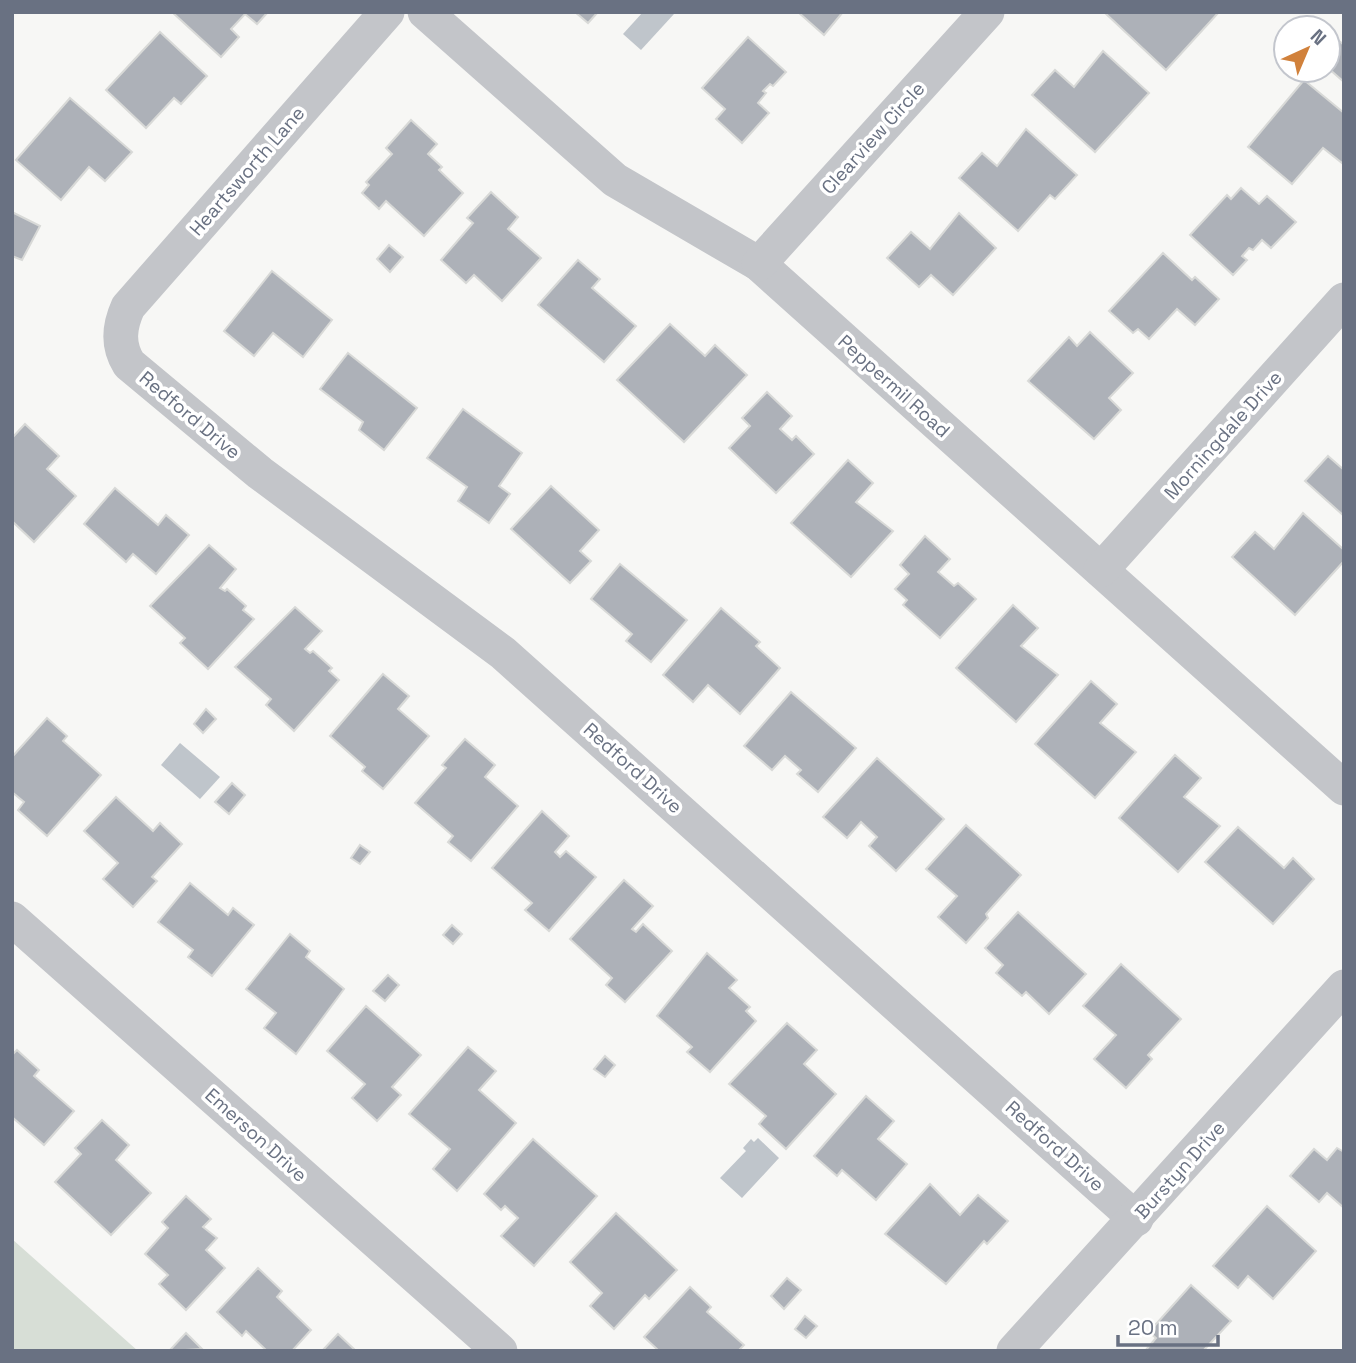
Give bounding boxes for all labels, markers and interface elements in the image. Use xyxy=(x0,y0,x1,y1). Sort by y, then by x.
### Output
north arrow xyxy=(1272,14,1342,84)
text: N xyxy=(1305,24,1332,51)
street label: Clearview Circle xyxy=(816,76,930,200)
street label: Heartsworth Lane xyxy=(184,101,310,241)
street label: Peppermil Road xyxy=(833,329,955,443)
street label: Redford Drive xyxy=(134,365,246,465)
street label: Morningdale Drive xyxy=(1159,365,1287,505)
street label: Redford Drive xyxy=(578,717,688,819)
street label: Emerson Drive xyxy=(200,1083,312,1187)
street label: Redford Drive xyxy=(1000,1095,1110,1197)
street label: Burstyn Drive xyxy=(1129,1116,1231,1224)
scale bar xyxy=(1118,1304,1218,1348)
text: 20 m xyxy=(1128,1314,1178,1341)

